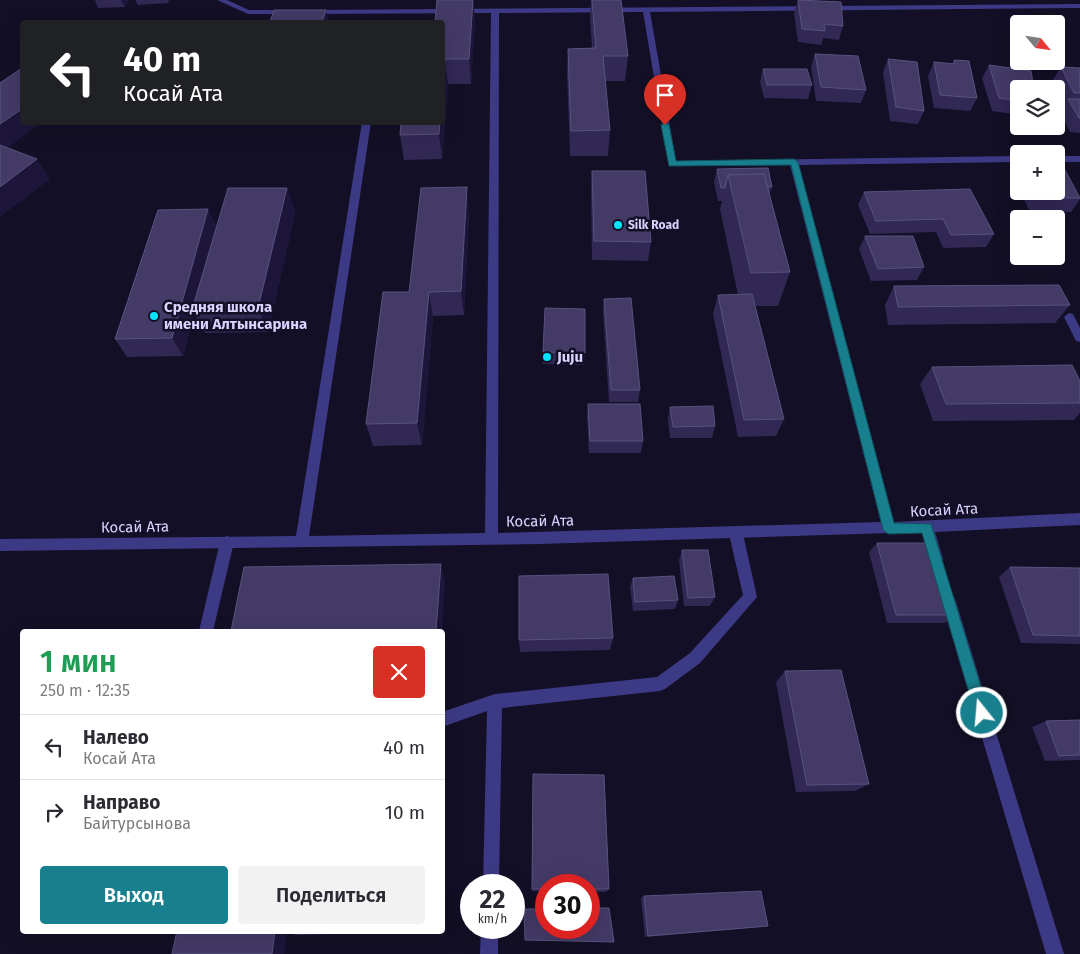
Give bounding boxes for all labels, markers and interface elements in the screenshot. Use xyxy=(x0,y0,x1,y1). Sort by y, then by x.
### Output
north arrow xyxy=(1010,15,1065,70)
map controls xyxy=(1010,15,1065,265)
text: 40 m xyxy=(123,38,201,80)
icon: left xyxy=(40,40,105,105)
pin xyxy=(644,74,686,125)
text: Косай Ата xyxy=(123,80,223,107)
button: layers xyxy=(1010,80,1065,135)
icon: arrive xyxy=(651,81,679,109)
button: + xyxy=(1010,145,1065,200)
button: − xyxy=(1010,210,1065,265)
place label: Silk Road xyxy=(628,218,679,232)
marker: Silk Road xyxy=(612,219,624,231)
place label: Средняя школа имени Алтынсарина xyxy=(164,298,307,333)
marker: Средняя школа имени Алтынсарина xyxy=(148,310,160,322)
place label: Juju xyxy=(556,348,583,366)
marker: Juju xyxy=(541,351,553,363)
street label: Косай Ата xyxy=(909,499,979,521)
street label: Косай Ата xyxy=(506,511,574,531)
street label: Косай Ата xyxy=(101,517,169,537)
text: 1 мин xyxy=(40,644,117,680)
button: close xyxy=(373,646,425,698)
text: 250 m · 12:35 xyxy=(40,681,130,700)
position arrow xyxy=(955,686,1007,738)
text: Налево xyxy=(83,726,149,749)
icon: left xyxy=(40,733,68,761)
text: 40 m xyxy=(383,736,425,759)
text: Косай Ата xyxy=(83,749,156,768)
text: Направо xyxy=(83,791,160,814)
icon: right xyxy=(40,798,68,826)
text: 10 m xyxy=(385,801,425,824)
text: Байтурсынова xyxy=(83,814,191,833)
button: Выход xyxy=(40,866,228,924)
button: Поделиться xyxy=(238,866,425,924)
speed limit sign: 30 xyxy=(535,874,600,939)
text: 22 xyxy=(480,885,505,915)
text: km/h xyxy=(478,912,507,926)

